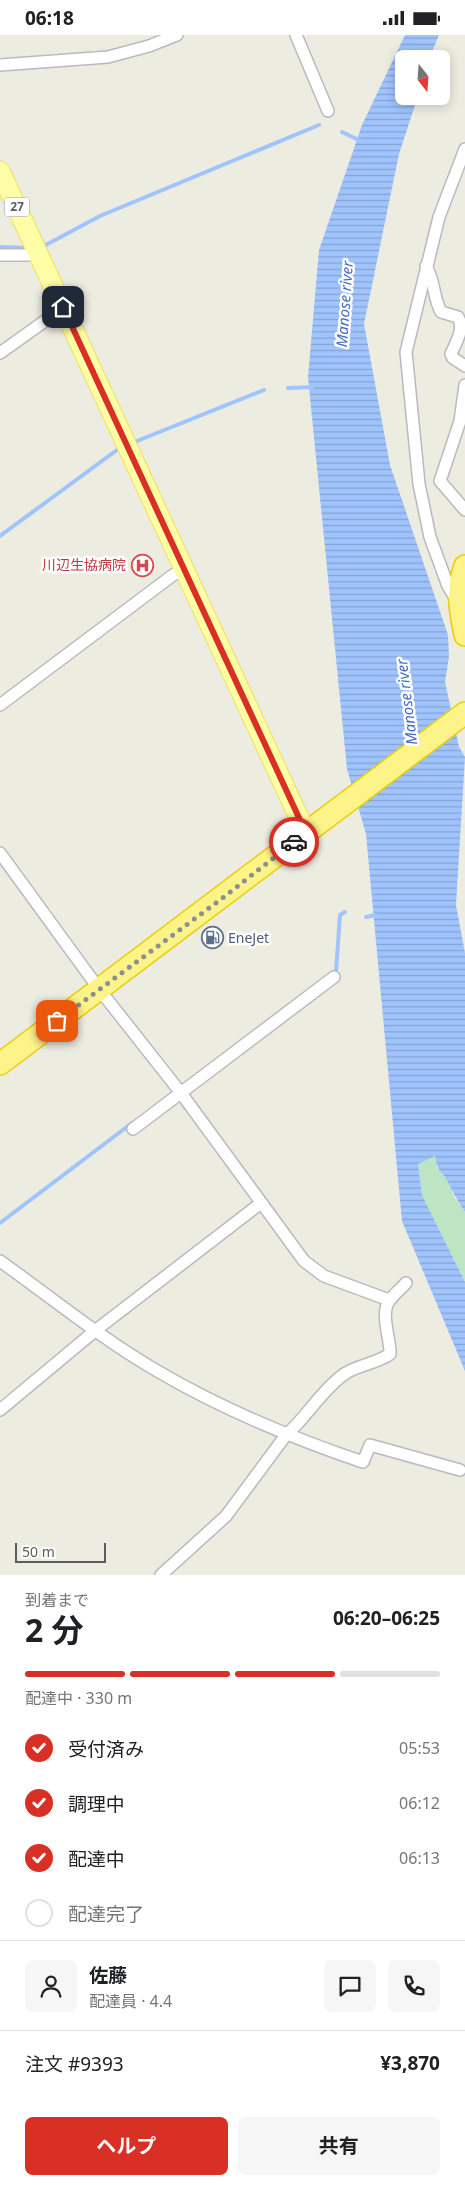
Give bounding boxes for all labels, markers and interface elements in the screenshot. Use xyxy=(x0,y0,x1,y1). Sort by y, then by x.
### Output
text: 06:18 xyxy=(25,5,74,31)
north arrow xyxy=(395,50,450,105)
map controls xyxy=(395,50,450,105)
road number: 27 xyxy=(4,197,30,217)
water label: Manose river xyxy=(331,259,357,348)
pin xyxy=(42,286,84,328)
icon: home xyxy=(49,293,77,321)
hospital icon: 川辺生協病院 xyxy=(130,553,154,577)
place label: 川辺生協病院 xyxy=(42,555,126,574)
water label: Manose river xyxy=(391,657,421,746)
courier xyxy=(269,817,319,867)
icon: car xyxy=(280,828,308,856)
fuel station icon: EneJet xyxy=(200,926,224,950)
place label: EneJet xyxy=(228,928,269,947)
pin xyxy=(36,1000,78,1042)
icon: bag xyxy=(43,1007,71,1035)
scale bar xyxy=(15,1540,106,1563)
text: 50 m xyxy=(22,1542,55,1561)
text: 到着まで xyxy=(25,1589,89,1611)
text: 06:20–06:25 xyxy=(333,1605,440,1631)
text: 2 分 xyxy=(25,1608,84,1651)
text: 配達中 · 330 m xyxy=(25,1687,132,1709)
icon: check xyxy=(25,1734,53,1762)
text: 受付済み xyxy=(68,1736,144,1762)
text: 05:53 xyxy=(399,1737,440,1759)
icon: check xyxy=(25,1789,53,1817)
text: 調理中 xyxy=(68,1791,125,1817)
text: 06:12 xyxy=(399,1792,440,1814)
icon: check xyxy=(25,1844,53,1872)
text: 配達中 xyxy=(68,1846,125,1872)
text: 06:13 xyxy=(399,1847,440,1869)
text: 配達完了 xyxy=(68,1901,144,1927)
button: person xyxy=(25,1960,77,2012)
button: chat xyxy=(324,1960,376,2012)
button: phone xyxy=(388,1960,440,2012)
text: 佐藤 xyxy=(89,1962,127,1988)
text: 配達員 · 4.4 xyxy=(89,1990,172,2012)
text: ¥3,870 xyxy=(380,2050,440,2076)
text: 注文 #9393 xyxy=(25,2051,124,2077)
button: ヘルプ xyxy=(25,2117,228,2175)
button: 共有 xyxy=(238,2117,440,2175)

